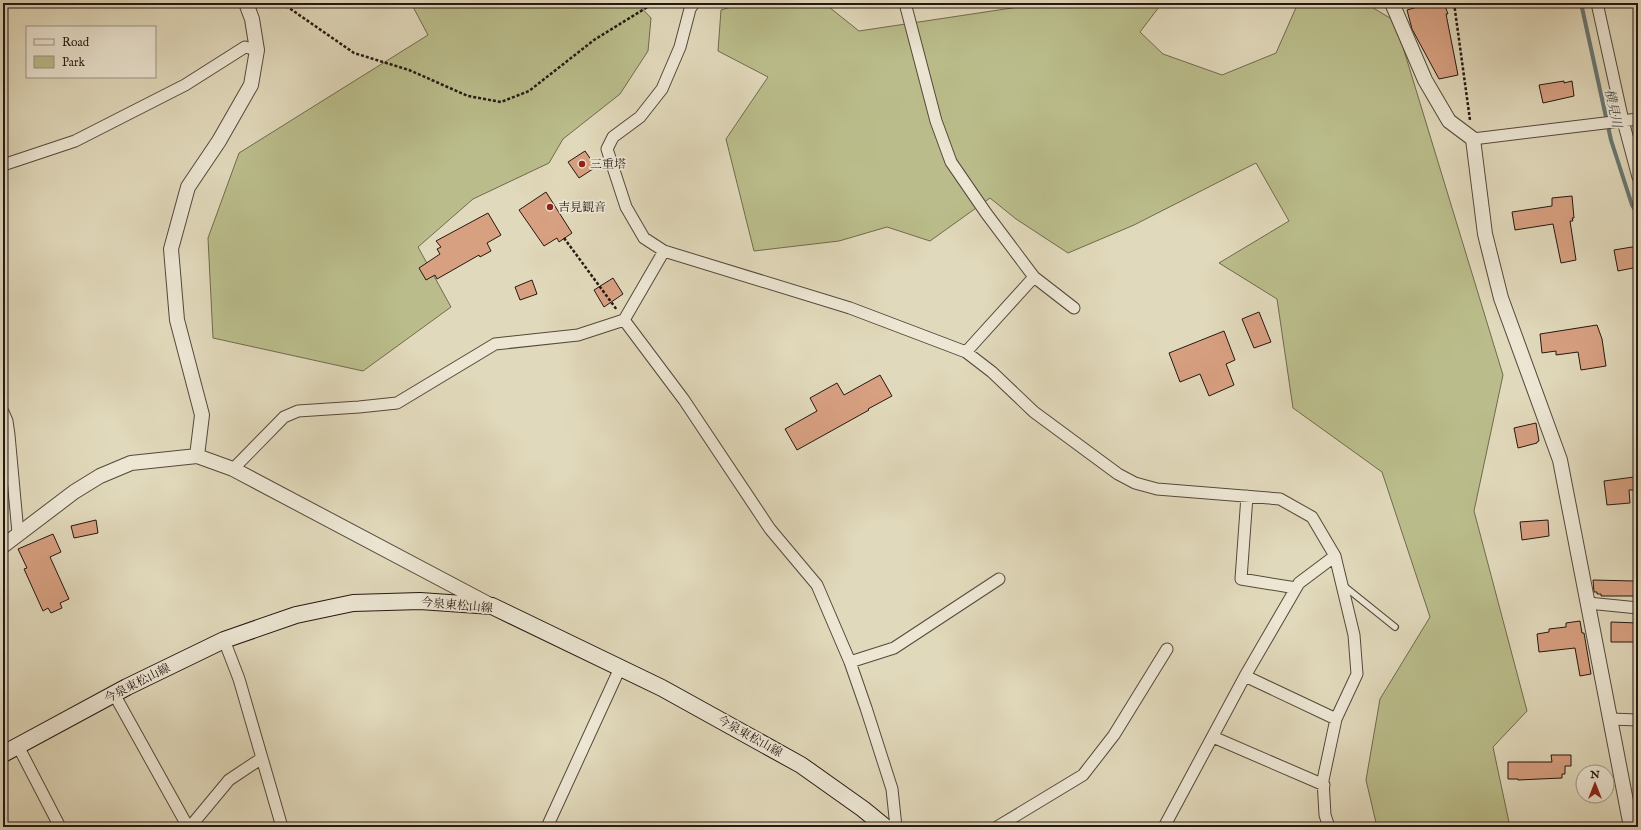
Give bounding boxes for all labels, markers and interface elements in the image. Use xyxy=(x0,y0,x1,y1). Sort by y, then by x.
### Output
legend xyxy=(26,26,156,78)
text: Road xyxy=(62,35,90,50)
text: Park xyxy=(62,55,85,70)
water label: 横見川 xyxy=(1600,87,1625,131)
place label: 三重塔 xyxy=(590,157,626,172)
marker: 三重塔 xyxy=(577,159,587,169)
place label: 吉見観音 xyxy=(558,200,606,215)
marker: 吉見観音 xyxy=(545,202,555,212)
street label: 今泉東松山線 xyxy=(420,595,493,616)
street label: 今泉東松山線 xyxy=(102,660,173,706)
street label: 今泉東松山線 xyxy=(715,712,785,760)
north arrow xyxy=(1575,764,1615,804)
text: N xyxy=(1589,768,1600,782)

